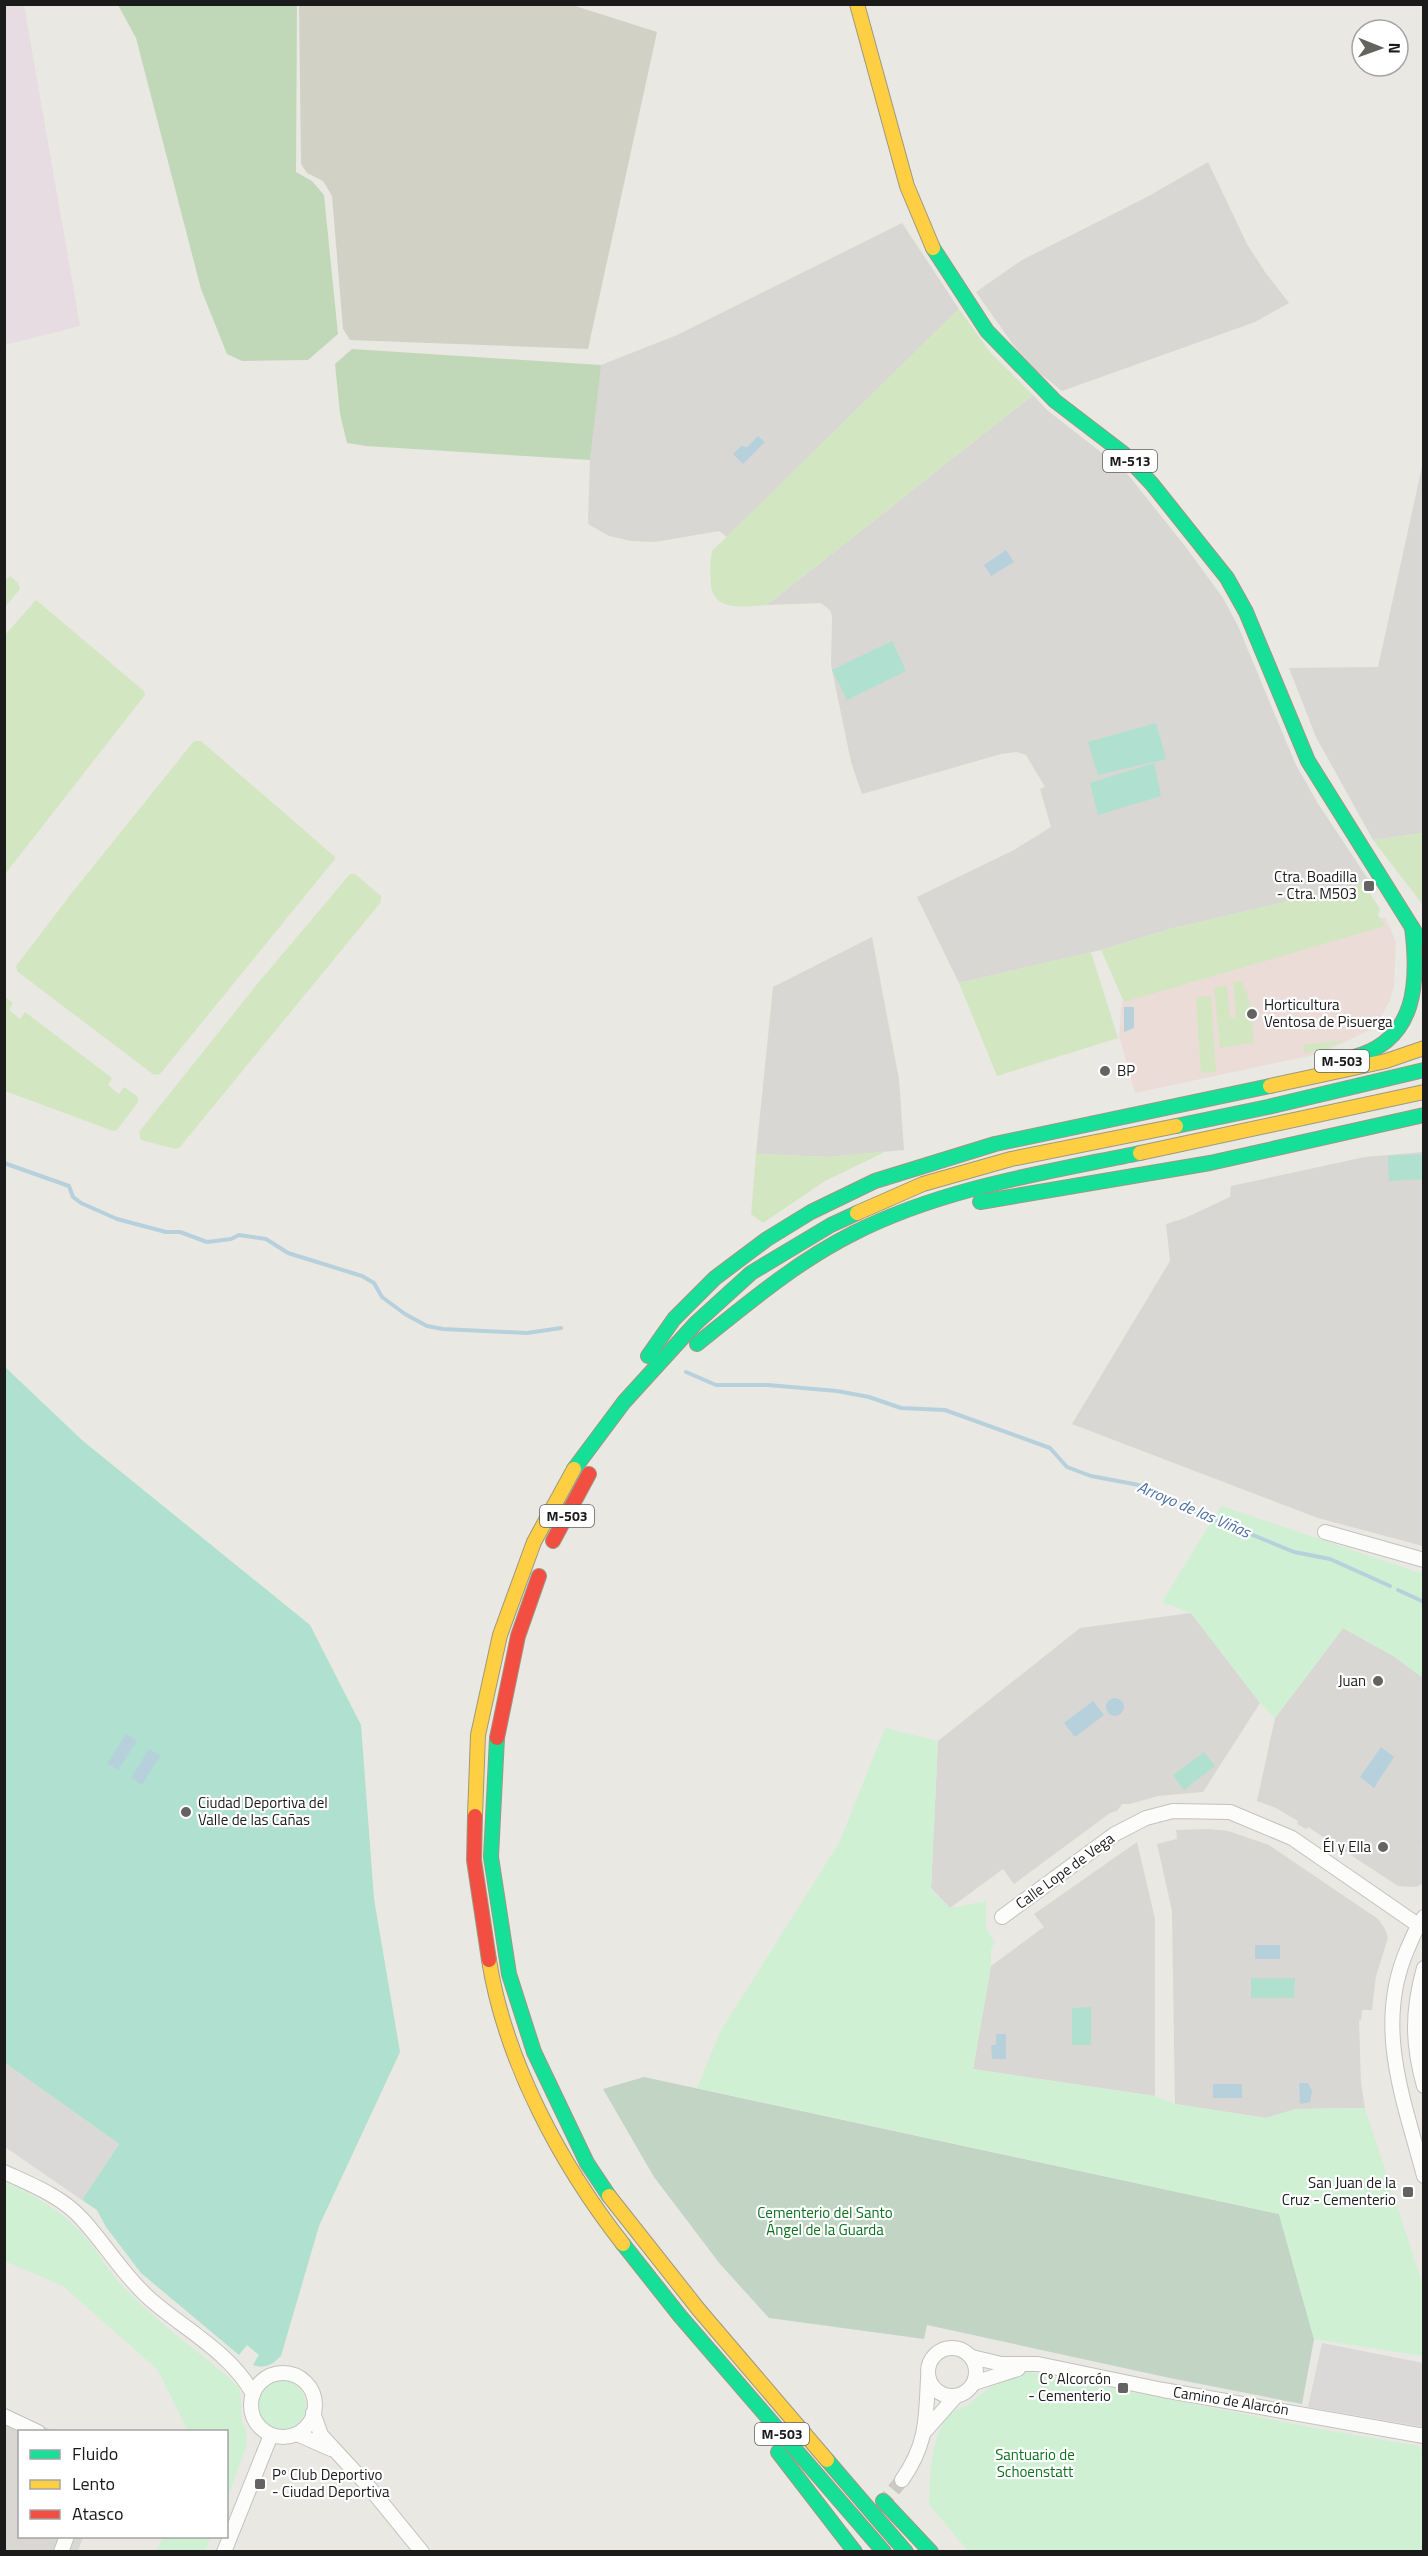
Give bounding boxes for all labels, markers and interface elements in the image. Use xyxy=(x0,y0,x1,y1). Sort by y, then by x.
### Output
north arrow xyxy=(1350,18,1410,78)
text: N xyxy=(1383,43,1407,54)
road number: M-513 xyxy=(1103,450,1157,472)
place label: Ctra. Boadilla - Ctra. M503 xyxy=(1274,865,1357,905)
marker: Ctra. Boadilla - Ctra. M503 xyxy=(1362,879,1376,893)
place label: Horticultura Ventosa de Pisuerga xyxy=(1264,993,1393,1033)
marker: Horticultura Ventosa de Pisuerga xyxy=(1245,1007,1259,1021)
road number: M-503 xyxy=(1315,1050,1369,1072)
place label: BP xyxy=(1117,1059,1135,1082)
marker: BP xyxy=(1098,1064,1112,1078)
water label: Arroyo de las Viñas xyxy=(1134,1474,1255,1544)
road number: M-503 xyxy=(540,1505,594,1527)
place label: Juan xyxy=(1338,1669,1366,1692)
marker: Juan xyxy=(1371,1674,1385,1688)
place label: Ciudad Deportiva del Valle de las Cañas xyxy=(198,1791,328,1831)
marker: Ciudad Deportiva del Valle de las Cañas xyxy=(179,1805,193,1819)
street label: Calle Lope de Vega xyxy=(1011,1827,1119,1914)
place label: Él y Ella xyxy=(1323,1835,1371,1858)
marker: Él y Ella xyxy=(1376,1840,1390,1854)
place label: San Juan de la Cruz - Cementerio xyxy=(1282,2171,1396,2211)
marker: San Juan de la Cruz - Cementerio xyxy=(1401,2185,1415,2199)
park label: Cementerio del Santo Ángel de la Guarda xyxy=(757,2201,893,2241)
place label: Cº Alcorcón - Cementerio xyxy=(1028,2367,1111,2407)
street label: Camino de Alarcón xyxy=(1172,2380,1291,2421)
marker: Cº Alcorcón - Cementerio xyxy=(1116,2381,1130,2395)
road number: M-503 xyxy=(755,2423,809,2445)
legend xyxy=(18,2430,228,2538)
text: Fluido xyxy=(72,2440,118,2467)
park label: Santuario de Schoenstatt xyxy=(995,2443,1075,2483)
place label: Pº Club Deportivo - Ciudad Deportiva xyxy=(272,2463,390,2503)
text: Lento xyxy=(72,2470,115,2497)
marker: Pº Club Deportivo - Ciudad Deportiva xyxy=(253,2477,267,2491)
text: Atasco xyxy=(72,2500,123,2527)

